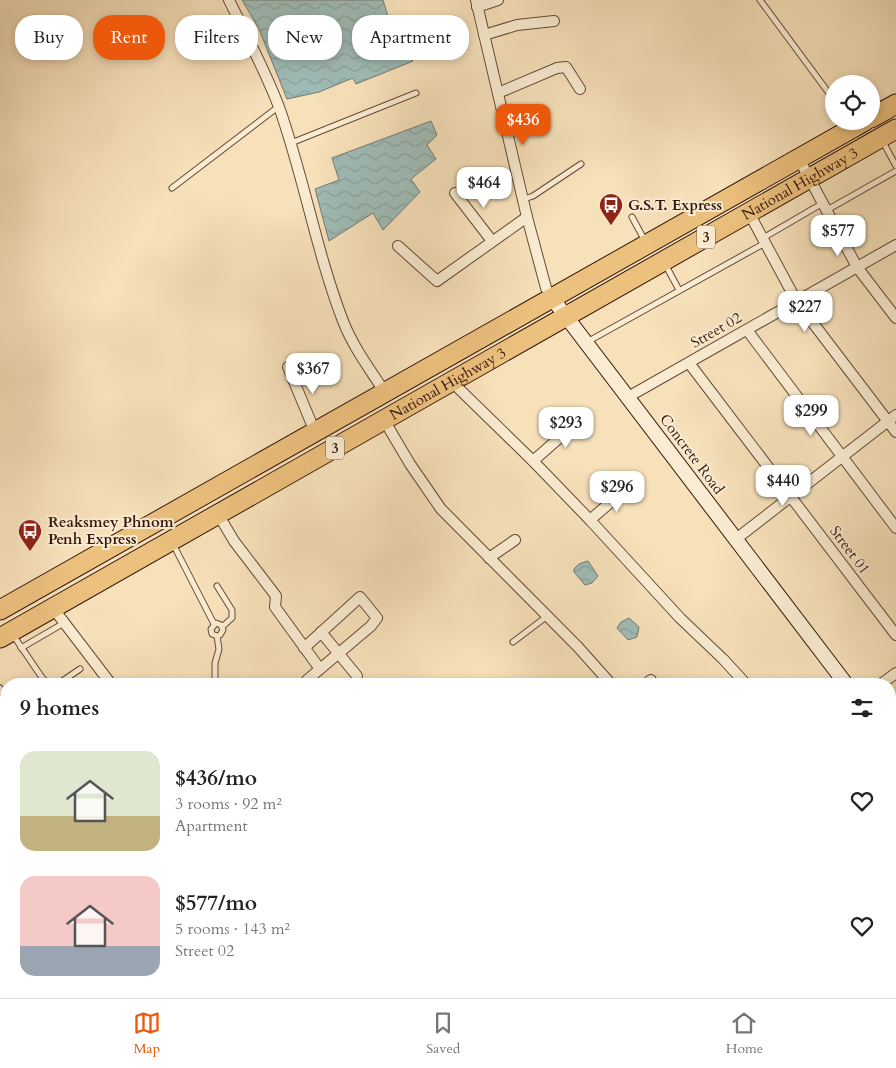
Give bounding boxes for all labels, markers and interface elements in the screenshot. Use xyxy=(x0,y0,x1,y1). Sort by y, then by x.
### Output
chip: Buy xyxy=(15,15,83,60)
chip: Rent xyxy=(93,15,165,60)
chip: Filters xyxy=(175,15,258,60)
chip: New xyxy=(268,15,342,60)
chip: Apartment xyxy=(352,15,469,60)
map controls xyxy=(825,75,880,130)
button: locate xyxy=(825,75,880,130)
pin: $436 xyxy=(493,104,553,146)
text: $436 xyxy=(507,109,539,131)
street label: National Highway 3 xyxy=(738,143,862,225)
pin: $464 xyxy=(454,166,514,209)
text: $464 xyxy=(468,172,500,194)
bus stop icon: G.S.T. Express xyxy=(598,192,624,226)
place label: G.S.T. Express xyxy=(628,195,722,215)
pin: $577 xyxy=(808,214,868,257)
text: $577 xyxy=(822,220,854,242)
road number: 3 xyxy=(697,226,715,248)
pin: $227 xyxy=(775,290,835,333)
text: $227 xyxy=(789,296,821,318)
street label: Street 02 xyxy=(687,307,745,353)
street label: National Highway 3 xyxy=(386,343,510,425)
pin: $367 xyxy=(283,352,343,395)
text: $367 xyxy=(297,358,329,380)
pin: $299 xyxy=(781,394,841,437)
text: $299 xyxy=(795,400,827,422)
pin: $293 xyxy=(536,406,596,449)
street label: Concrete Road xyxy=(655,410,729,498)
text: $293 xyxy=(550,412,582,434)
road number: 3 xyxy=(326,436,344,459)
pin: $440 xyxy=(753,464,813,507)
pin: $296 xyxy=(587,470,647,513)
text: $440 xyxy=(767,470,799,492)
text: $296 xyxy=(601,476,633,498)
place label: Reaksmey Phnom Penh Express xyxy=(48,512,174,549)
bus stop icon: Reaksmey Phnom Penh Express xyxy=(17,518,43,552)
street label: Street 01 xyxy=(825,522,875,578)
text: 9 homes xyxy=(20,694,99,723)
icon: filters xyxy=(848,694,876,722)
text: $436/mo xyxy=(175,764,257,793)
icon: home xyxy=(60,771,120,831)
icon: heart xyxy=(848,787,876,815)
text: 3 rooms · 92 m² xyxy=(175,793,282,815)
text: Apartment xyxy=(175,815,248,837)
text: $577/mo xyxy=(175,889,257,918)
icon: home xyxy=(60,896,120,956)
icon: heart xyxy=(848,912,876,940)
text: 5 rooms · 143 m² xyxy=(175,918,290,940)
text: Street 02 xyxy=(175,940,234,962)
tab: Map xyxy=(133,1009,161,1058)
tab: Saved xyxy=(426,1009,460,1058)
tab: Home xyxy=(726,1009,763,1058)

